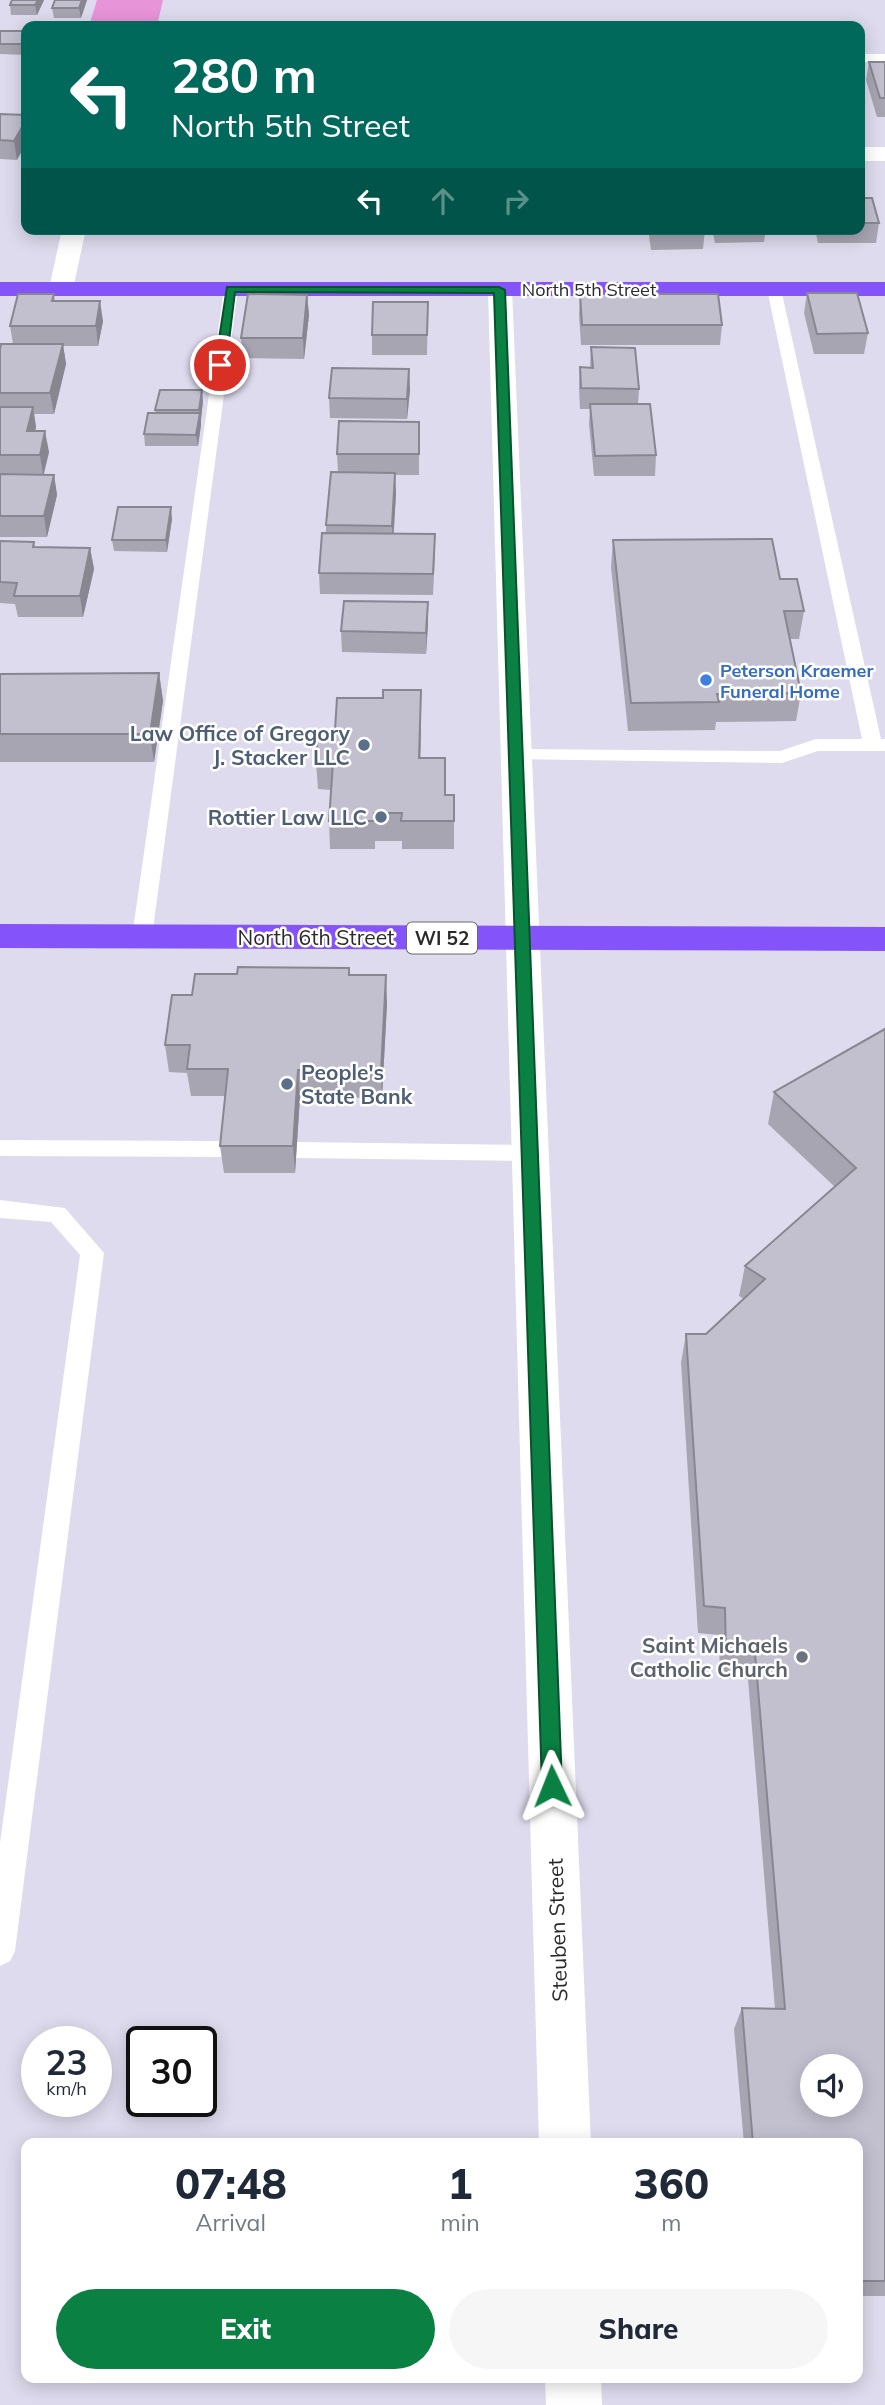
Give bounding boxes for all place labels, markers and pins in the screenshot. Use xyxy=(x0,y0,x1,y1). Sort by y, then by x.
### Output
pin xyxy=(190,335,250,395)
place label: Peterson Kraemer Funeral Home xyxy=(720,659,874,703)
marker: Peterson Kraemer Funeral Home xyxy=(698,672,714,688)
place label: Law Office of Gregory J. Stacker LLC xyxy=(130,720,351,770)
marker: Law Office of Gregory J. Stacker LLC xyxy=(356,737,372,753)
place label: Rottier Law LLC xyxy=(208,804,367,830)
marker: Rottier Law LLC xyxy=(373,809,389,825)
place label: People's State Bank xyxy=(301,1059,413,1109)
marker: People's State Bank xyxy=(279,1076,295,1092)
place label: Saint Michaels Catholic Church xyxy=(630,1632,788,1682)
marker: Saint Michaels Catholic Church xyxy=(794,1649,810,1665)

